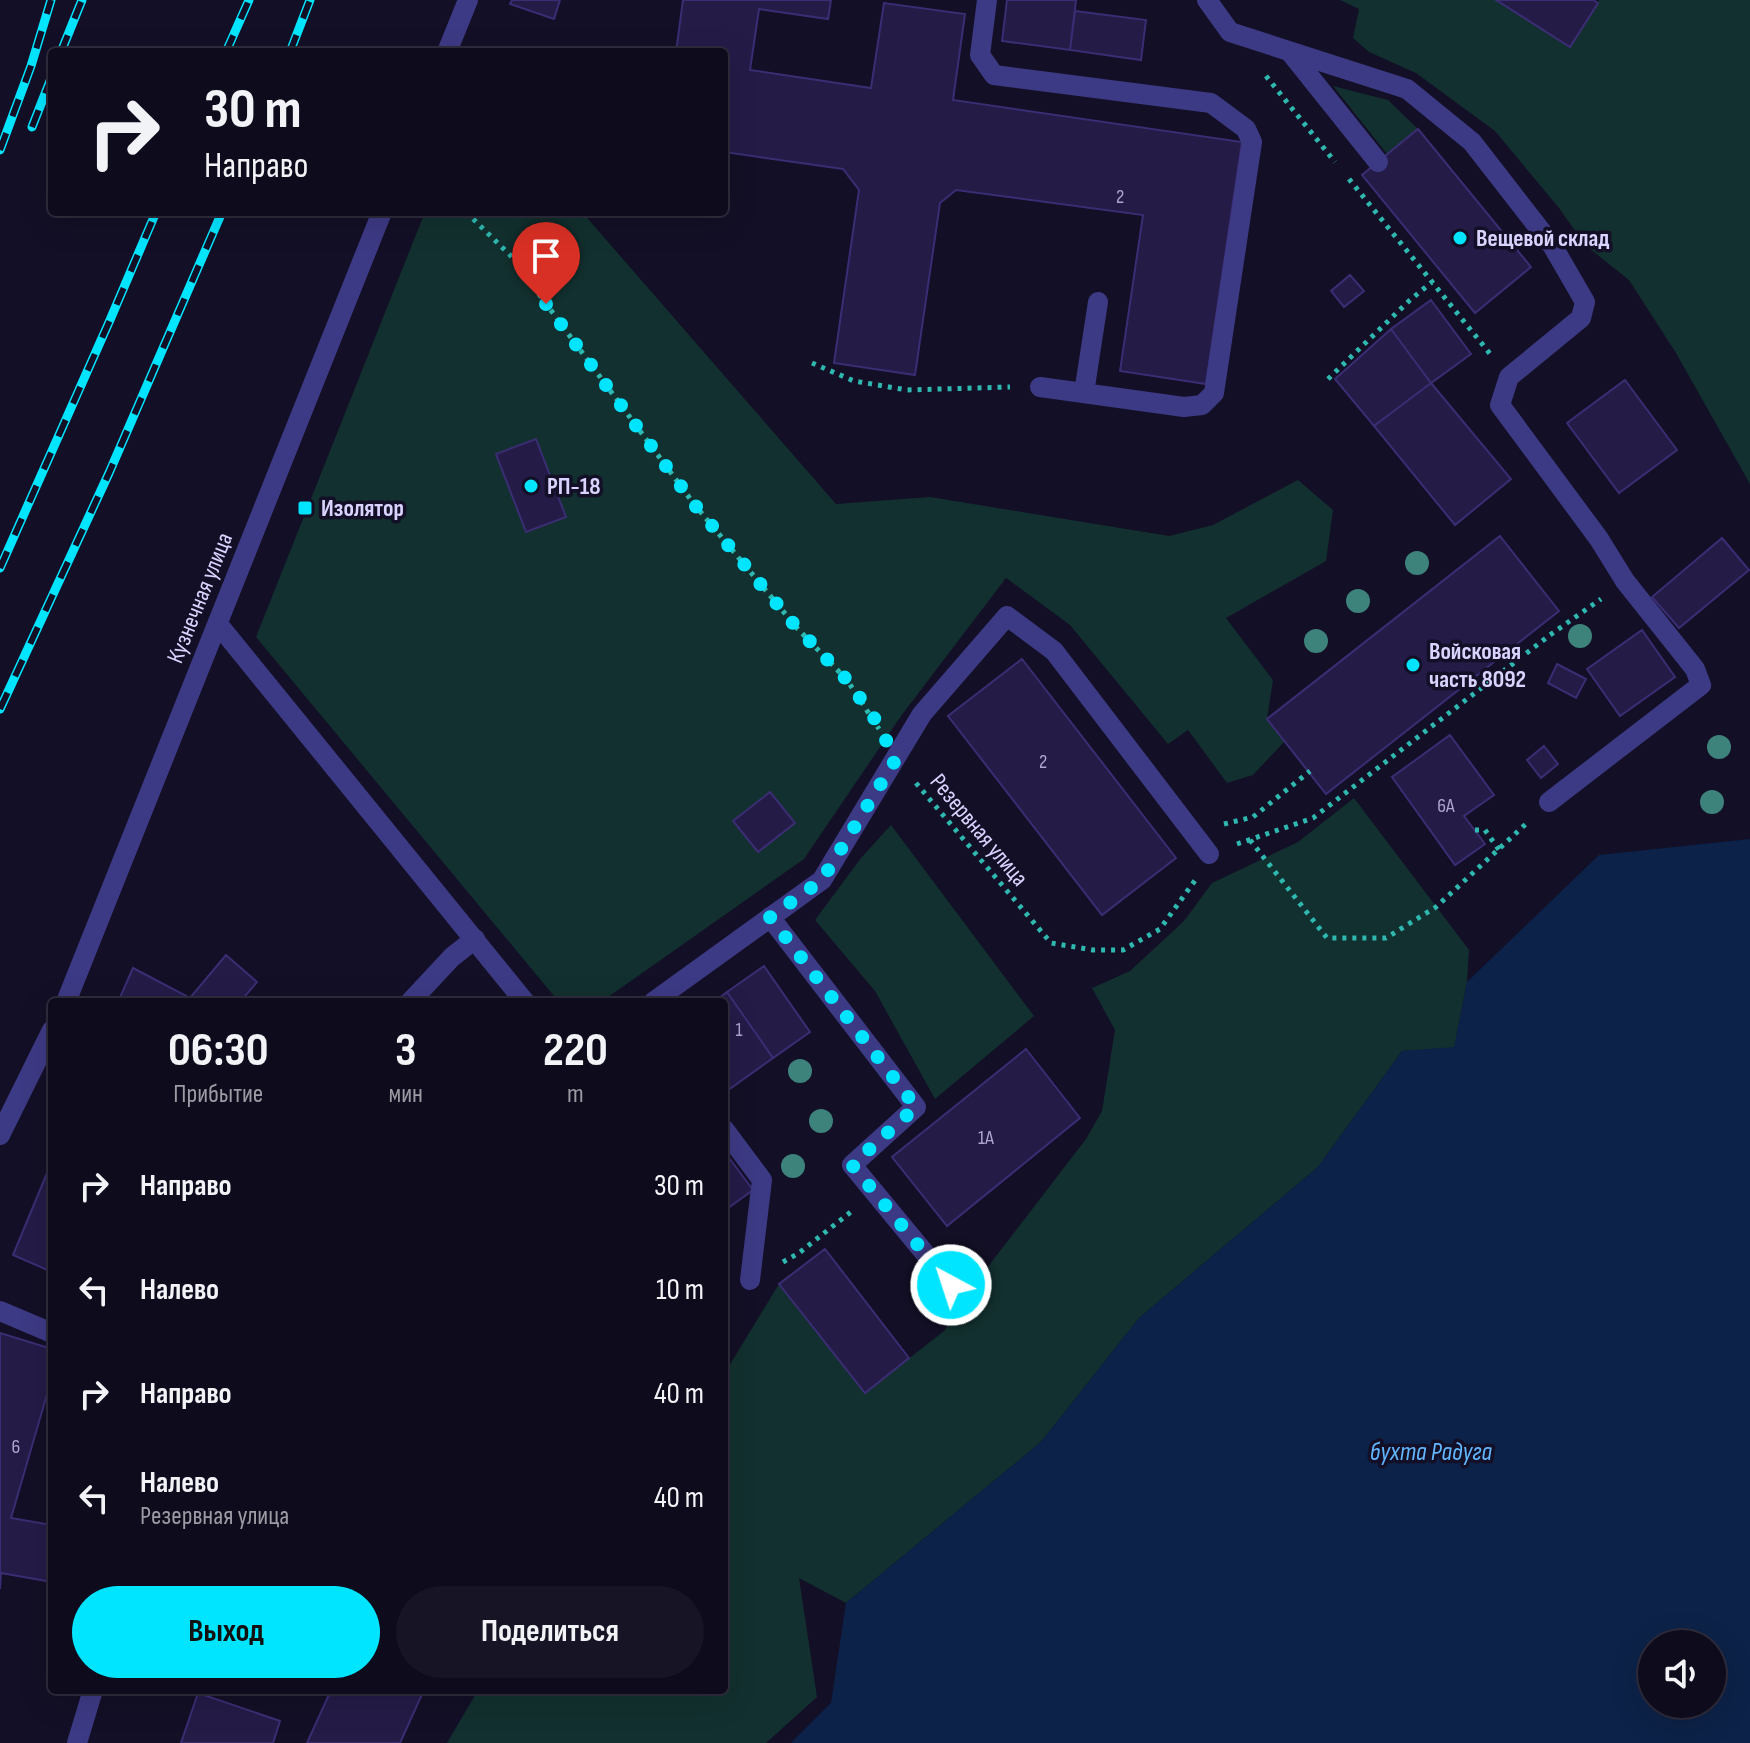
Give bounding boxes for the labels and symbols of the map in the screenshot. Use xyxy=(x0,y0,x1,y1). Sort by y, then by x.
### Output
house number: 2 xyxy=(1116,185,1124,209)
pin xyxy=(512,222,580,304)
place label: Вещевой склад xyxy=(1476,224,1609,253)
marker: Вещевой склад xyxy=(1451,229,1469,247)
place label: РП-18 xyxy=(547,472,601,501)
marker: РП-18 xyxy=(522,477,540,495)
place label: Изолятор xyxy=(321,494,404,523)
marker: Изолятор xyxy=(296,499,314,517)
street label: Кузнечная улица xyxy=(161,529,239,667)
place label: Войсковая часть 8092 xyxy=(1429,637,1526,694)
marker: Войсковая часть 8092 xyxy=(1404,656,1422,674)
house number: 2 xyxy=(1039,750,1047,774)
street label: Резервная улица xyxy=(924,768,1034,892)
house number: 6А xyxy=(1437,794,1455,818)
house number: 1 xyxy=(736,1018,743,1042)
house number: 1А xyxy=(978,1126,994,1150)
position arrow xyxy=(909,1243,993,1327)
house number: 6 xyxy=(12,1435,20,1459)
water label: бухта Радуга xyxy=(1370,1437,1493,1468)

